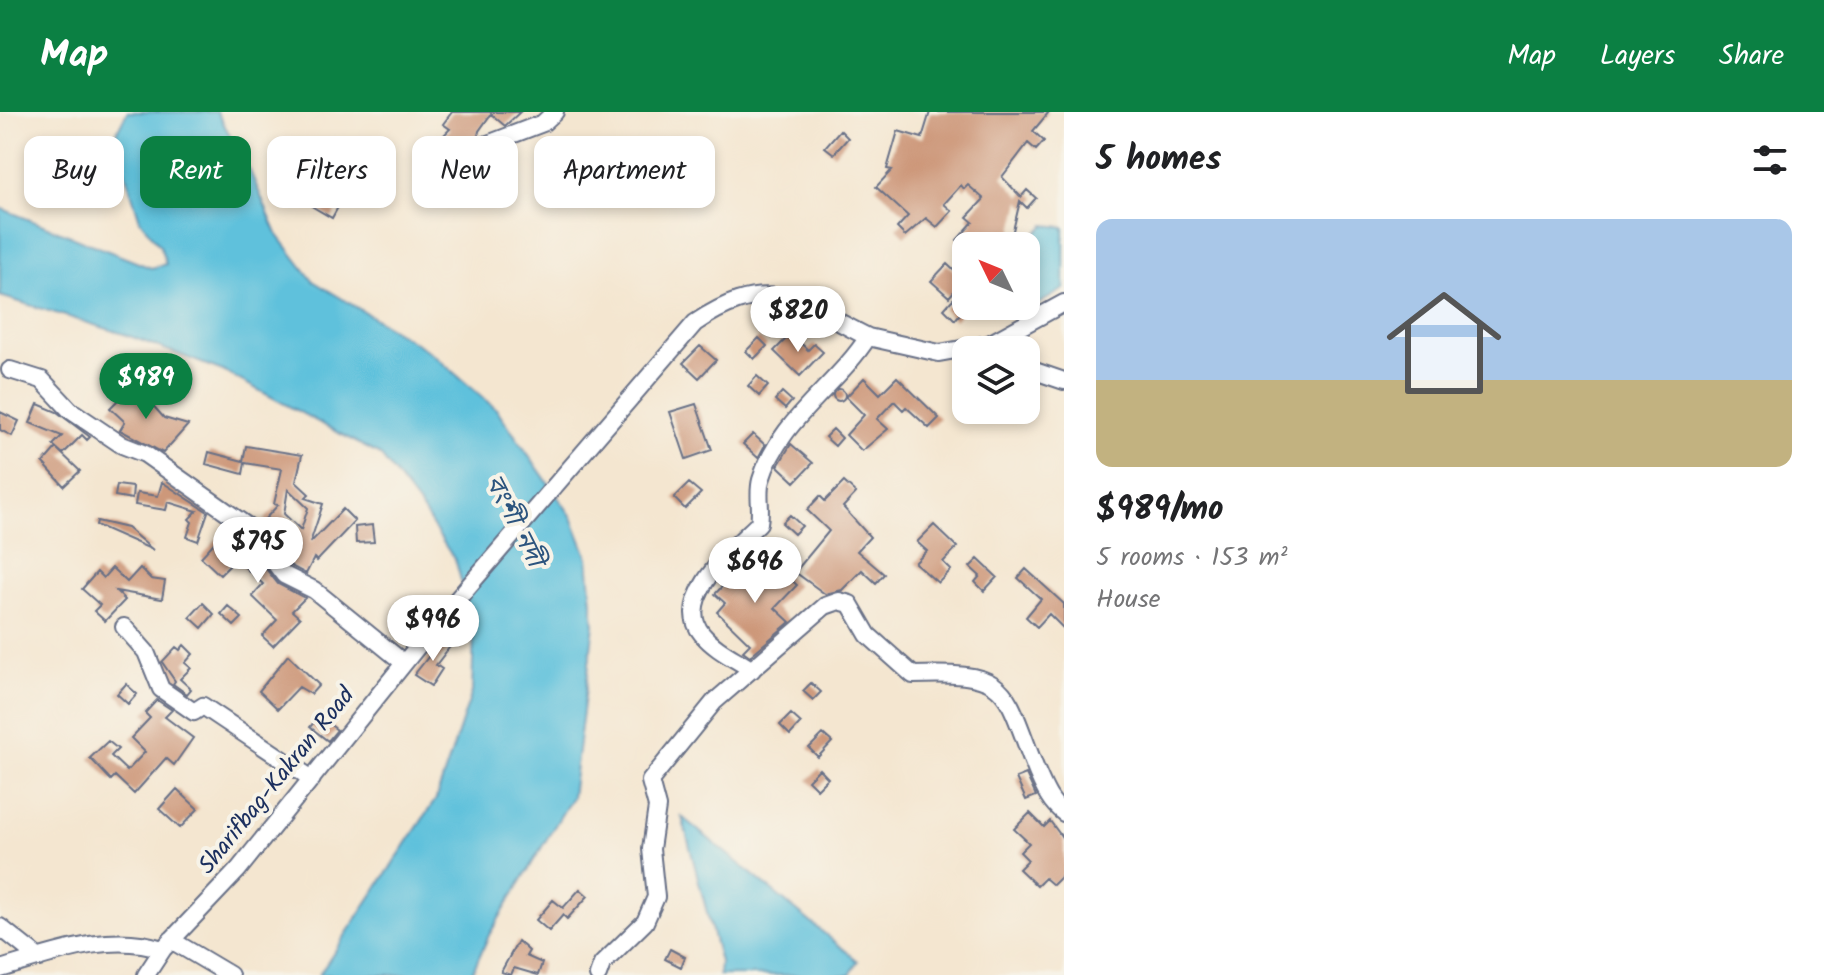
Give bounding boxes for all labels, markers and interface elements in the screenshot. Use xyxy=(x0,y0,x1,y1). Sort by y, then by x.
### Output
text: Map xyxy=(40,26,109,86)
text: Map xyxy=(1507,34,1556,79)
text: Layers xyxy=(1600,34,1675,79)
text: Share xyxy=(1719,34,1784,79)
text: 5 homes xyxy=(1096,133,1221,187)
chip: Buy xyxy=(24,136,124,208)
chip: Rent xyxy=(140,136,251,208)
chip: Filters xyxy=(267,136,396,208)
chip: New xyxy=(412,136,518,208)
chip: Apartment xyxy=(534,136,715,208)
icon: filters xyxy=(1748,138,1792,182)
north arrow xyxy=(952,232,1040,320)
map controls xyxy=(952,232,1040,424)
icon: home xyxy=(1372,271,1516,415)
pin: $820 xyxy=(751,286,845,354)
text: $820 xyxy=(768,291,828,333)
button: layers xyxy=(952,336,1040,424)
pin: $989 xyxy=(99,353,193,421)
text: $989 xyxy=(117,358,175,400)
water label: বংশী নদী xyxy=(473,467,557,579)
text: $989/mo xyxy=(1096,483,1224,537)
pin: $795 xyxy=(211,517,305,585)
text: $795 xyxy=(231,522,285,564)
pin: $696 xyxy=(708,537,802,605)
text: 5 rooms · 153 m² xyxy=(1096,537,1287,579)
text: $696 xyxy=(727,542,783,584)
text: House xyxy=(1096,579,1160,621)
pin: $996 xyxy=(386,595,480,663)
text: $996 xyxy=(405,600,461,642)
street label: Sharifbag-Kakran Road xyxy=(189,678,366,884)

